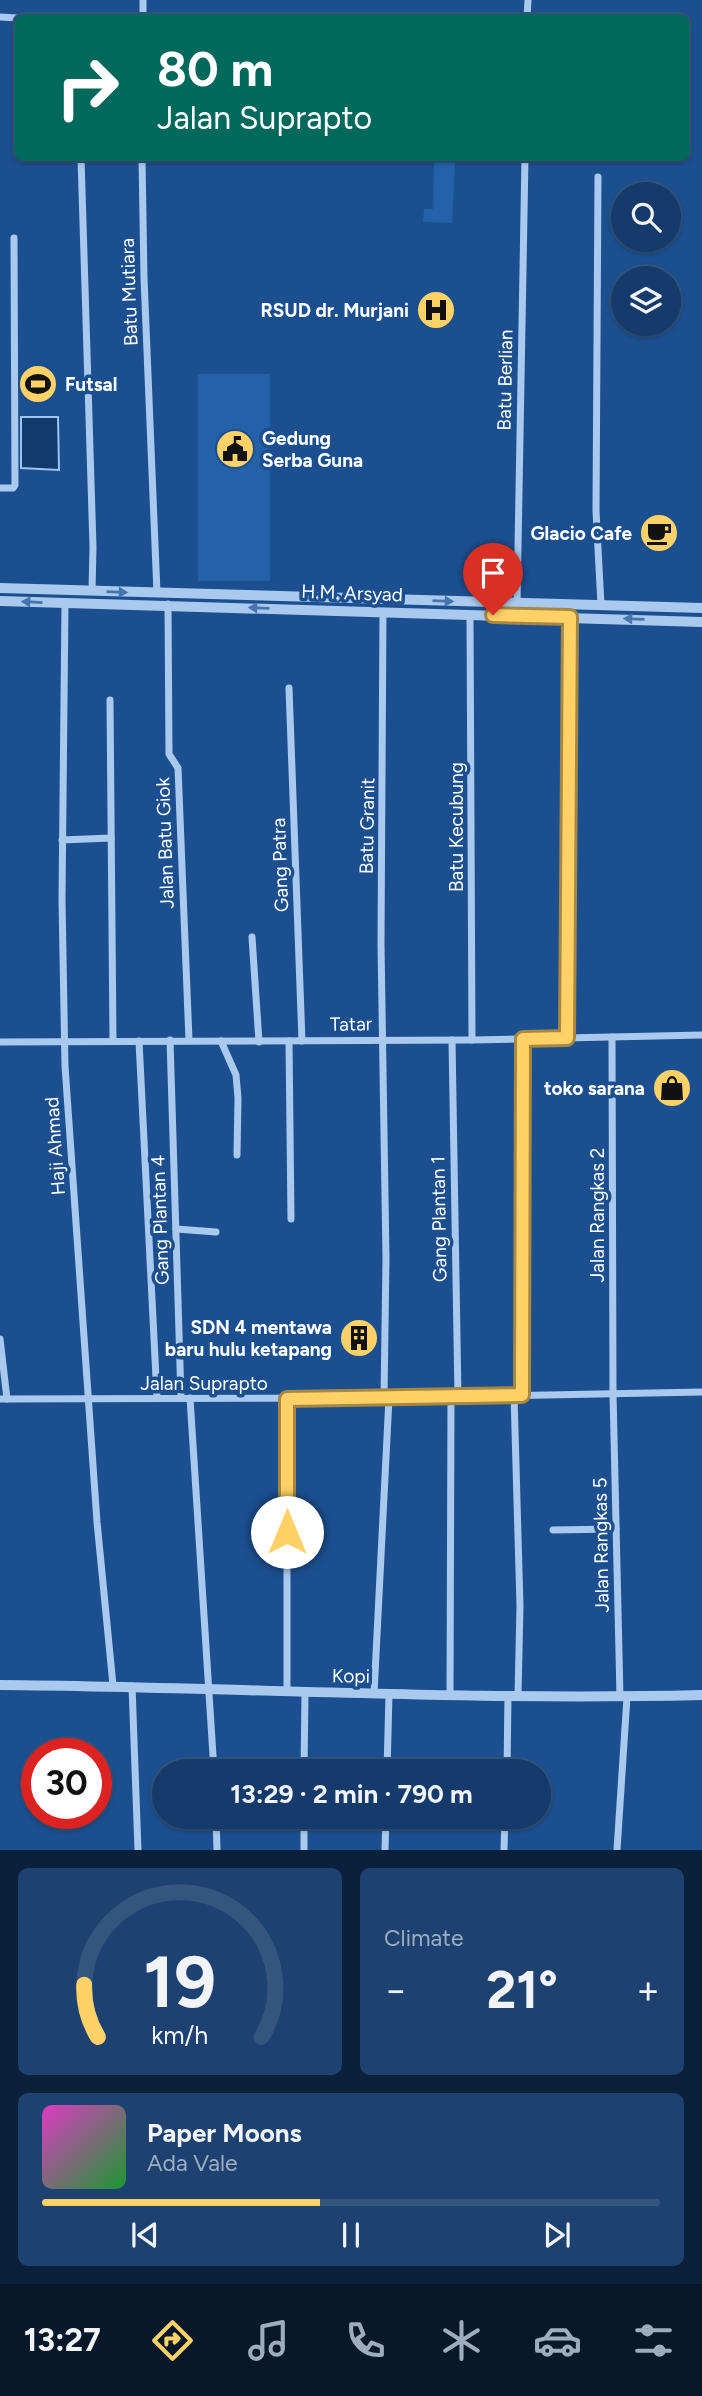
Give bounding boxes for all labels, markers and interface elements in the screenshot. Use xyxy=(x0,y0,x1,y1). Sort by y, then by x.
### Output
text: 80 m xyxy=(157,39,273,98)
icon: right xyxy=(42,42,133,133)
text: Jalan Suprapto xyxy=(157,99,372,137)
map controls xyxy=(611,182,681,336)
button: search xyxy=(611,182,681,252)
street label: Batu Mutiara xyxy=(116,238,142,346)
button: layers xyxy=(611,266,681,336)
hospital icon: RSUD dr. Murjani xyxy=(415,289,457,331)
place label: RSUD dr. Murjani xyxy=(261,299,409,322)
street label: Batu Berlian xyxy=(493,329,517,431)
sports icon: Futsal xyxy=(17,363,59,405)
place label: Futsal xyxy=(65,373,117,396)
place label: Gedung Serba Guna xyxy=(262,427,363,472)
public building icon: Gedung Serba Guna xyxy=(214,428,256,470)
cafe icon: Glacio Cafe xyxy=(638,512,680,554)
place label: Glacio Cafe xyxy=(531,522,632,545)
pin xyxy=(463,543,523,615)
icon: arrive xyxy=(474,554,512,592)
street label: H.M. Arsyad xyxy=(301,580,403,606)
one-way arrow xyxy=(106,586,128,597)
one-way arrow xyxy=(21,596,43,607)
one-way arrow xyxy=(432,596,454,607)
one-way arrow xyxy=(248,602,270,614)
one-way arrow xyxy=(623,613,645,625)
street label: Batu Kecubung xyxy=(445,762,468,892)
street label: Jalan Batu Giok xyxy=(151,776,179,909)
street label: Batu Granit xyxy=(355,778,379,874)
street label: Gang Patra xyxy=(267,817,293,913)
street label: Tatar xyxy=(330,1012,373,1036)
shop icon: toko sarana xyxy=(651,1067,693,1109)
place label: toko sarana xyxy=(544,1077,645,1100)
street label: Haji Ahmad xyxy=(40,1096,70,1196)
street label: Jalan Rangkas 2 xyxy=(586,1148,609,1282)
street label: Gang Plantan 4 xyxy=(146,1154,174,1285)
street label: Gang Plantan 1 xyxy=(426,1156,452,1282)
place label: SDN 4 mentawa baru hulu ketapang xyxy=(165,1316,332,1361)
building icon: SDN 4 mentawa baru hulu ketapang xyxy=(338,1317,380,1359)
street label: Jalan Suprapto xyxy=(140,1372,268,1395)
street label: Jalan Rangkas 5 xyxy=(588,1477,614,1613)
position arrow xyxy=(250,1495,324,1569)
street label: Kopi xyxy=(332,1664,370,1688)
speed limit sign: 30 xyxy=(21,1738,112,1829)
text: 13:29 · 2 min · 790 m xyxy=(230,1778,473,1810)
text: Climate xyxy=(384,1924,463,1952)
text: 19 xyxy=(144,1939,216,2026)
text: 21° xyxy=(486,1959,558,2021)
text: − xyxy=(384,1967,408,2013)
text: + xyxy=(636,1967,660,2013)
text: km/h xyxy=(151,2020,209,2050)
text: Paper Moons xyxy=(147,2117,302,2149)
text: Ada Vale xyxy=(147,2149,238,2177)
icon: previous xyxy=(126,2216,164,2254)
icon: pause xyxy=(332,2216,370,2254)
icon: next xyxy=(538,2216,576,2254)
icon: directions xyxy=(148,2316,197,2365)
icon: music xyxy=(244,2316,293,2365)
icon: phone xyxy=(341,2316,390,2365)
icon: climate xyxy=(437,2316,486,2365)
icon: car xyxy=(533,2316,582,2365)
icon: filters xyxy=(629,2316,678,2365)
text: 13:27 xyxy=(24,2321,101,2359)

